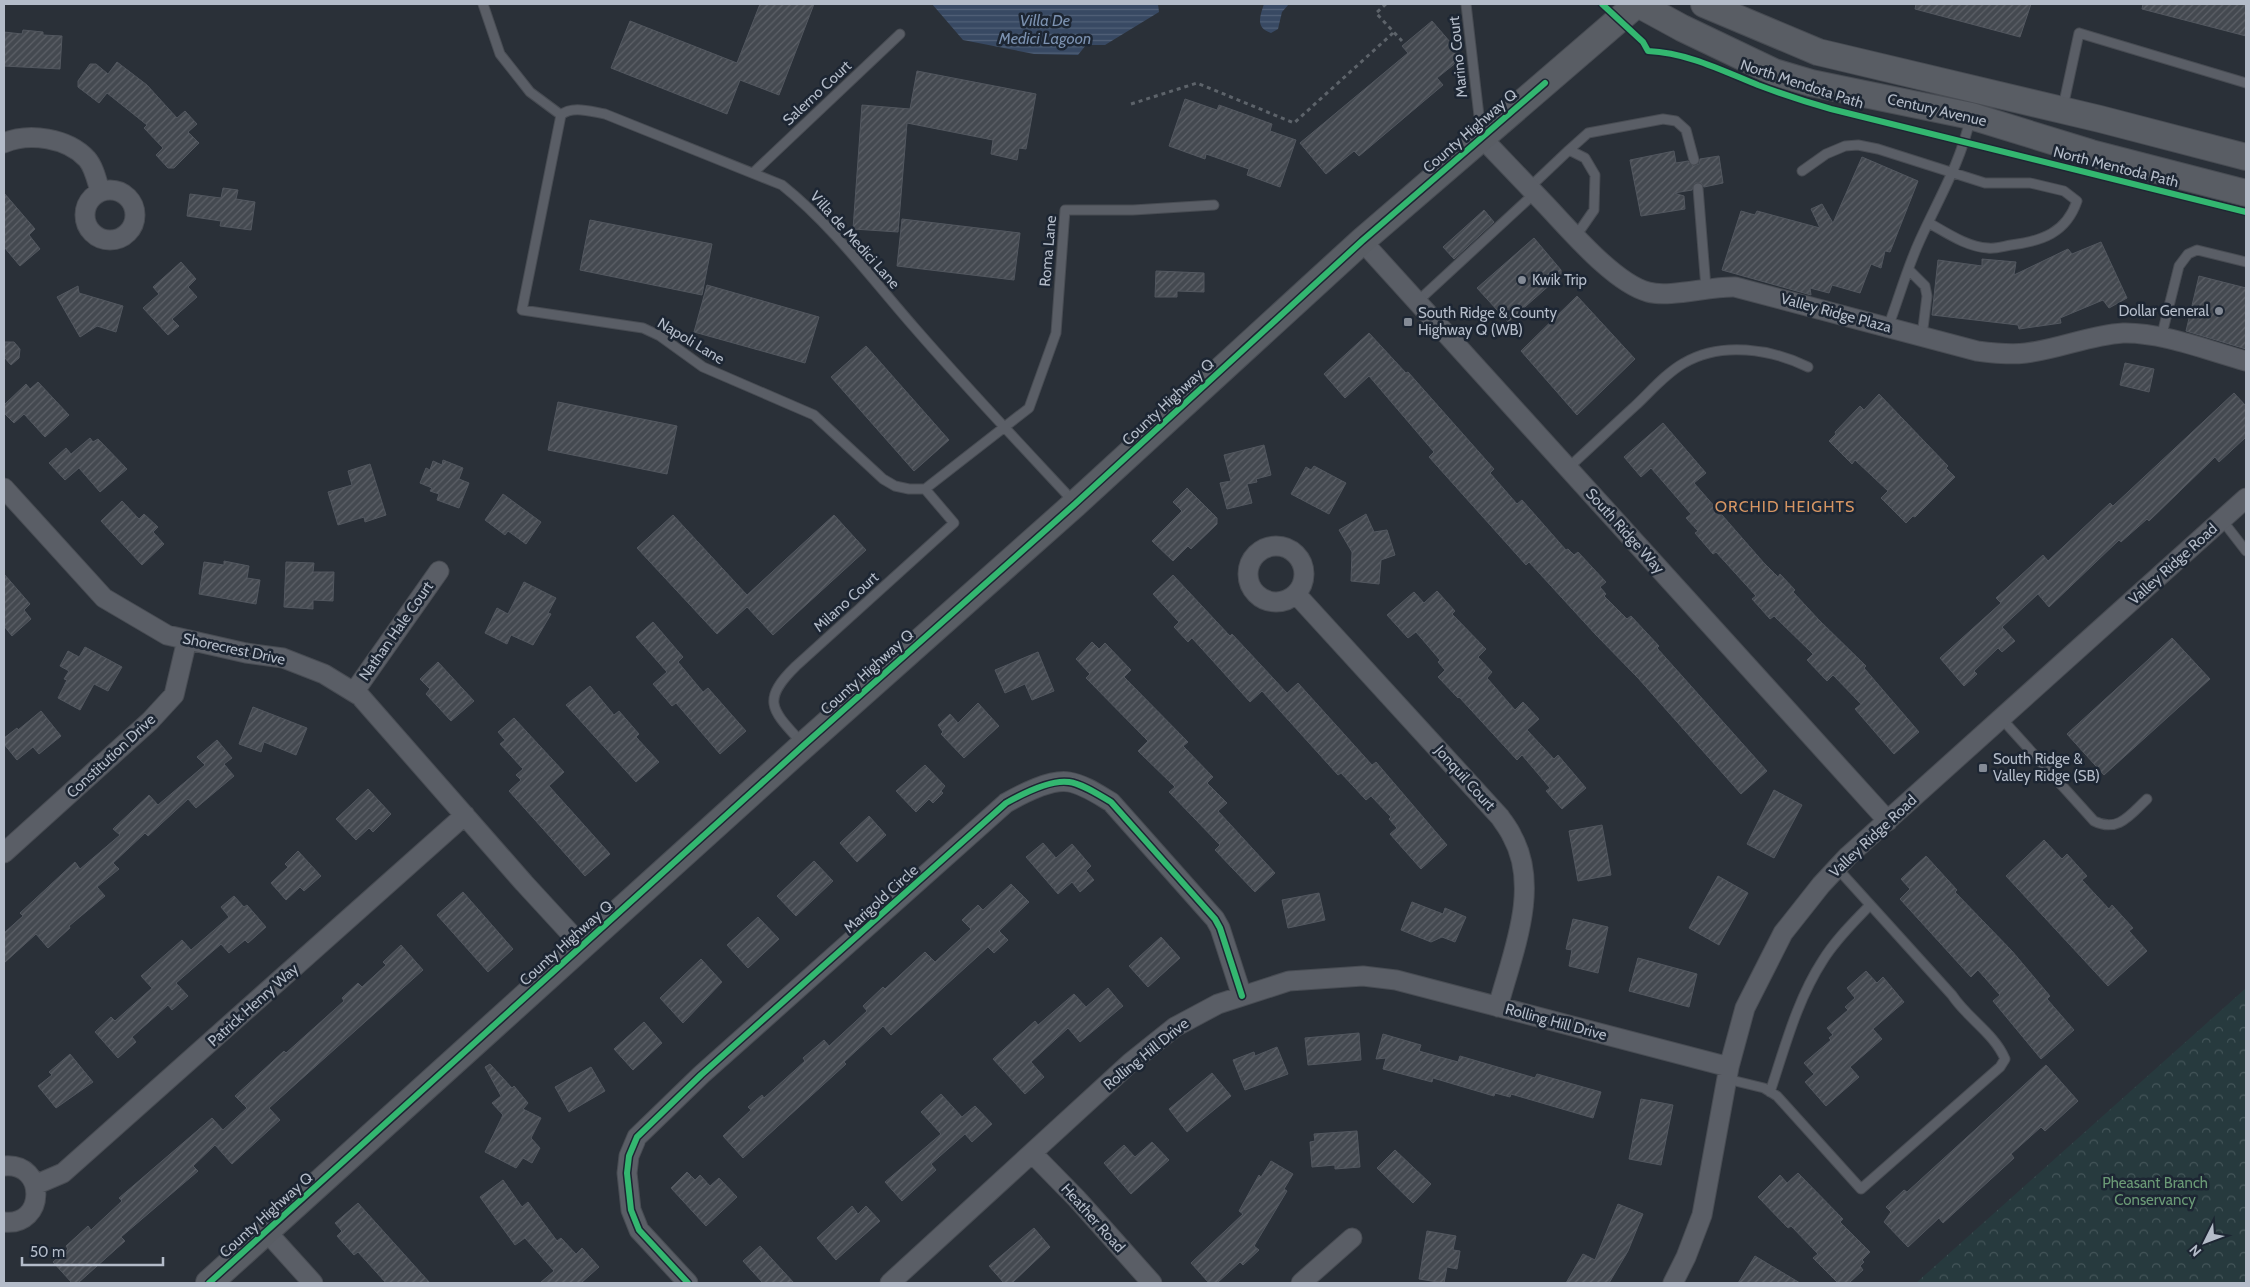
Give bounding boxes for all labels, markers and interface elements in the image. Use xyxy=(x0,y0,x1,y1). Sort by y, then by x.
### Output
water label: Villa De Medici Lagoon xyxy=(998,11,1091,48)
street label: Marino Court xyxy=(1445,15,1471,99)
street label: North Mendota Path xyxy=(1738,56,1866,112)
street label: Salerno Court xyxy=(779,57,855,129)
street label: County Highway Q xyxy=(1419,85,1521,177)
street label: Century Avenue xyxy=(1886,90,1989,130)
street label: North Mentoda Path xyxy=(2051,143,2181,191)
street label: Villa de Medici Lane xyxy=(806,187,904,293)
street label: Roma Lane xyxy=(1036,214,1060,287)
place label: Kwik Trip xyxy=(1532,271,1587,289)
marker: Kwik Trip xyxy=(1516,274,1528,286)
street label: Valley Ridge Plaza xyxy=(1779,290,1894,337)
place label: Dollar General xyxy=(2118,302,2209,320)
place label: South Ridge & County Highway Q (WB) xyxy=(1418,304,1557,339)
marker: Dollar General xyxy=(2213,305,2225,317)
street label: Napoli Lane xyxy=(654,314,728,368)
marker: South Ridge & County Highway Q (WB) xyxy=(1402,316,1414,328)
street label: County Highway Q xyxy=(1118,355,1218,449)
street label: South Ridge Way xyxy=(1582,485,1668,578)
district label: ORCHID HEIGHTS xyxy=(1715,497,1855,516)
street label: Valley Ridge Road xyxy=(2125,520,2221,608)
street label: Milano Court xyxy=(810,568,882,636)
street label: Nathan Hale Court xyxy=(355,578,437,684)
street label: County Highway Q xyxy=(817,626,917,718)
street label: Shorecrest Drive xyxy=(181,629,287,669)
street label: Constitution Drive xyxy=(63,710,159,802)
street label: Jonquil Court xyxy=(1430,741,1499,814)
place label: South Ridge & Valley Ridge (SB) xyxy=(1993,750,2100,785)
marker: South Ridge & Valley Ridge (SB) xyxy=(1977,762,1989,774)
street label: Valley Ridge Road xyxy=(1826,791,1920,881)
street label: Marigold Circle xyxy=(840,861,922,937)
street label: County Highway Q xyxy=(516,897,616,989)
street label: Patrick Henry Way xyxy=(204,959,302,1050)
street label: Rolling Hill Drive xyxy=(1503,1000,1609,1044)
street label: Rolling Hill Drive xyxy=(1100,1014,1192,1094)
street label: County Highway Q xyxy=(216,1169,316,1261)
park label: Pheasant Branch Conservancy xyxy=(2102,1174,2208,1209)
street label: Heather Road xyxy=(1057,1180,1129,1256)
north arrow xyxy=(2180,1217,2230,1267)
scale bar xyxy=(22,1234,164,1266)
text: N xyxy=(2185,1241,2205,1260)
text: 50 m xyxy=(30,1243,65,1261)

